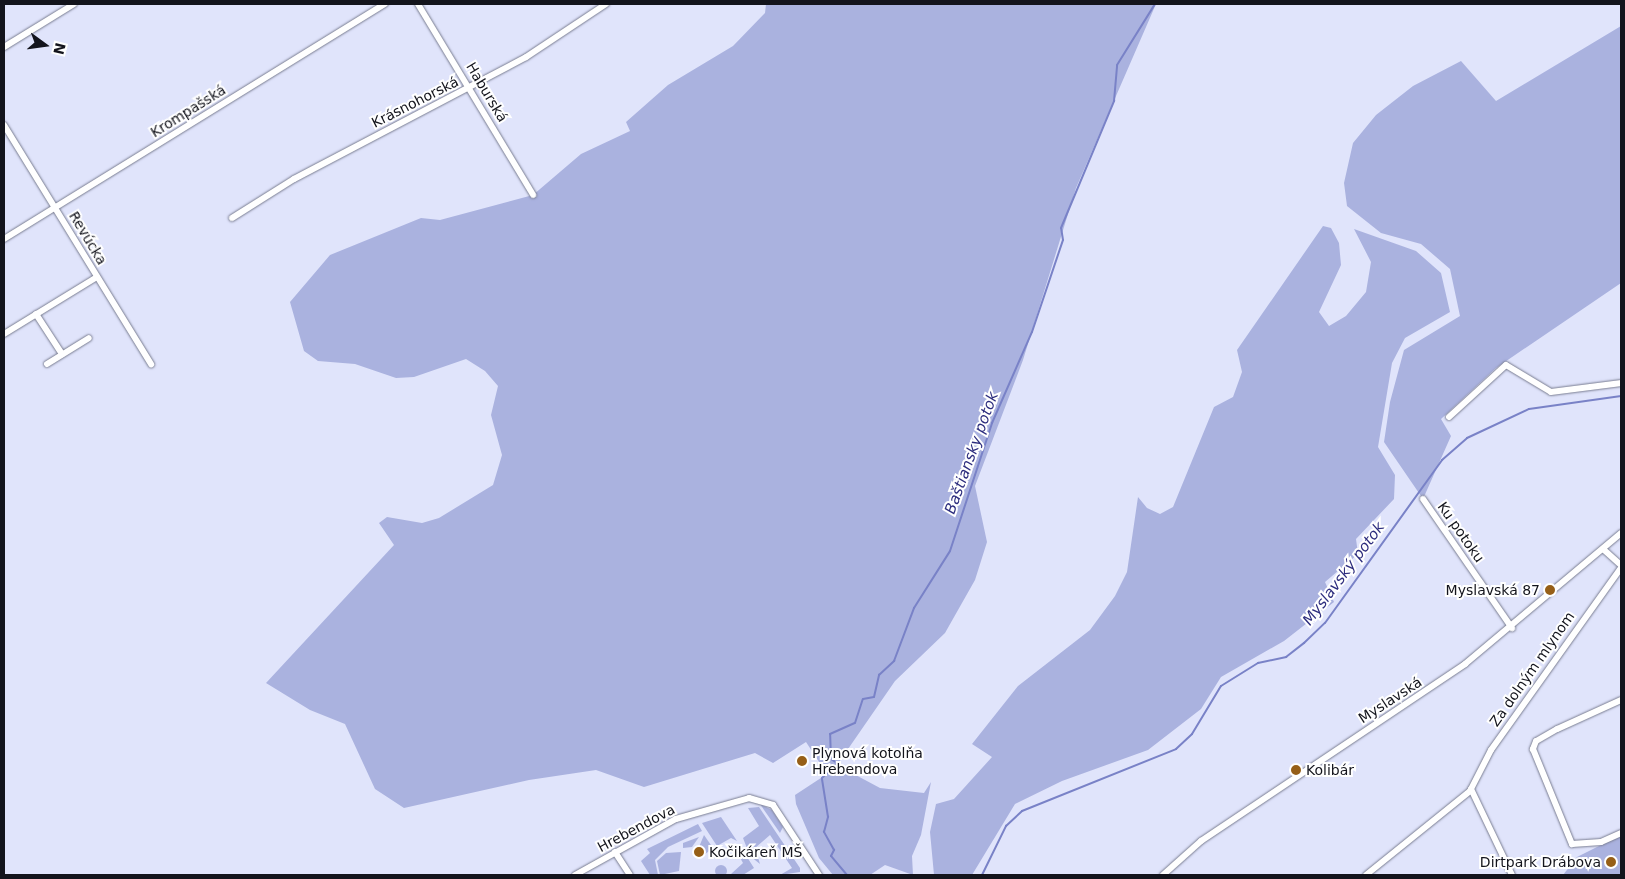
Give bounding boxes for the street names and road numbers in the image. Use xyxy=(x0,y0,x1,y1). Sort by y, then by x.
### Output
street label: Haburská xyxy=(463,59,511,125)
street label: Krásnohorská xyxy=(369,73,461,131)
street label: Krompašská xyxy=(147,81,229,141)
street label: Revúcka xyxy=(66,208,110,268)
street label: Ku potoku xyxy=(1434,499,1488,565)
street label: Za dolným mlynom xyxy=(1486,608,1578,730)
street label: Myslavská xyxy=(1355,673,1425,727)
street label: Hrebendova xyxy=(594,801,678,855)

